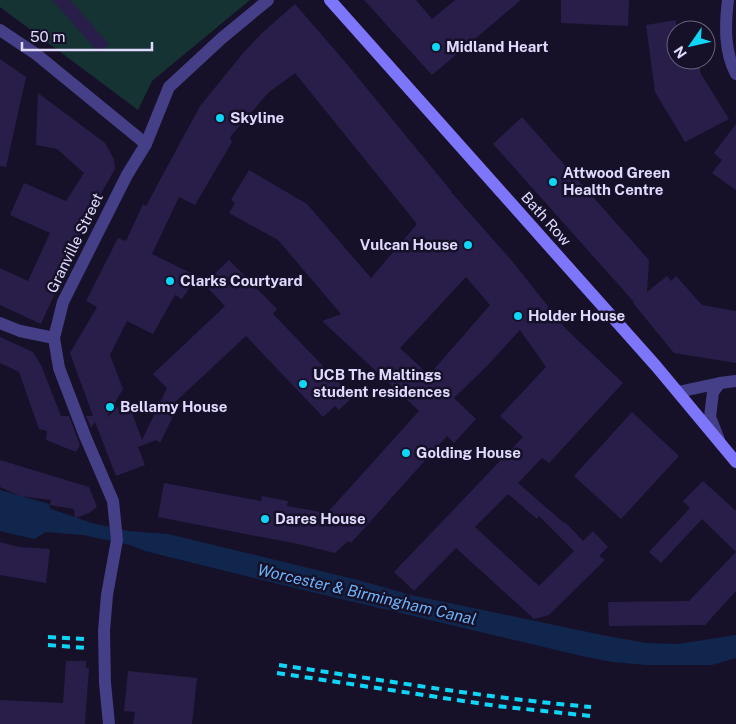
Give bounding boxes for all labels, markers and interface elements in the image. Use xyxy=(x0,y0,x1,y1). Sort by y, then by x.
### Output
scale bar xyxy=(22,20,152,52)
north arrow xyxy=(666,20,716,70)
text: 50 m xyxy=(30,28,65,45)
place label: Midland Heart xyxy=(446,38,549,55)
marker: Midland Heart xyxy=(430,41,442,53)
text: N xyxy=(671,43,690,61)
place label: Skyline xyxy=(230,109,284,126)
marker: Skyline xyxy=(214,112,226,124)
place label: Attwood Green Health Centre xyxy=(563,164,670,198)
marker: Attwood Green Health Centre xyxy=(547,176,559,188)
street label: Bath Row xyxy=(518,188,575,249)
street label: Granville Street xyxy=(43,190,106,295)
place label: Vulcan House xyxy=(360,236,458,253)
marker: Vulcan House xyxy=(462,239,474,251)
place label: Clarks Courtyard xyxy=(180,272,303,289)
marker: Clarks Courtyard xyxy=(164,275,176,287)
place label: Holder House xyxy=(528,307,625,324)
marker: Holder House xyxy=(512,310,524,322)
place label: UCB The Maltings student residences xyxy=(313,366,450,400)
marker: UCB The Maltings student residences xyxy=(297,378,309,390)
place label: Bellamy House xyxy=(120,398,227,415)
marker: Bellamy House xyxy=(104,401,116,413)
place label: Golding House xyxy=(416,444,521,461)
marker: Golding House xyxy=(400,447,412,459)
place label: Dares House xyxy=(275,510,366,527)
marker: Dares House xyxy=(259,513,271,525)
water label: Worcester & Birmingham Canal xyxy=(256,560,478,629)

